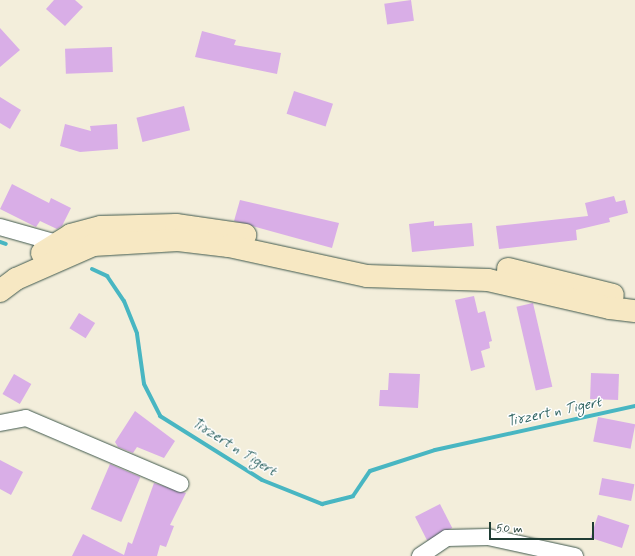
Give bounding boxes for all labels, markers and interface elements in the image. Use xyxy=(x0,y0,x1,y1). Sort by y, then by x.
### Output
water label: Tiɣzert n Tigert xyxy=(505,394,603,430)
water label: Tiɣzert n Tigert xyxy=(189,414,279,480)
scale bar xyxy=(491,514,596,540)
text: 50 m xyxy=(496,521,523,537)

